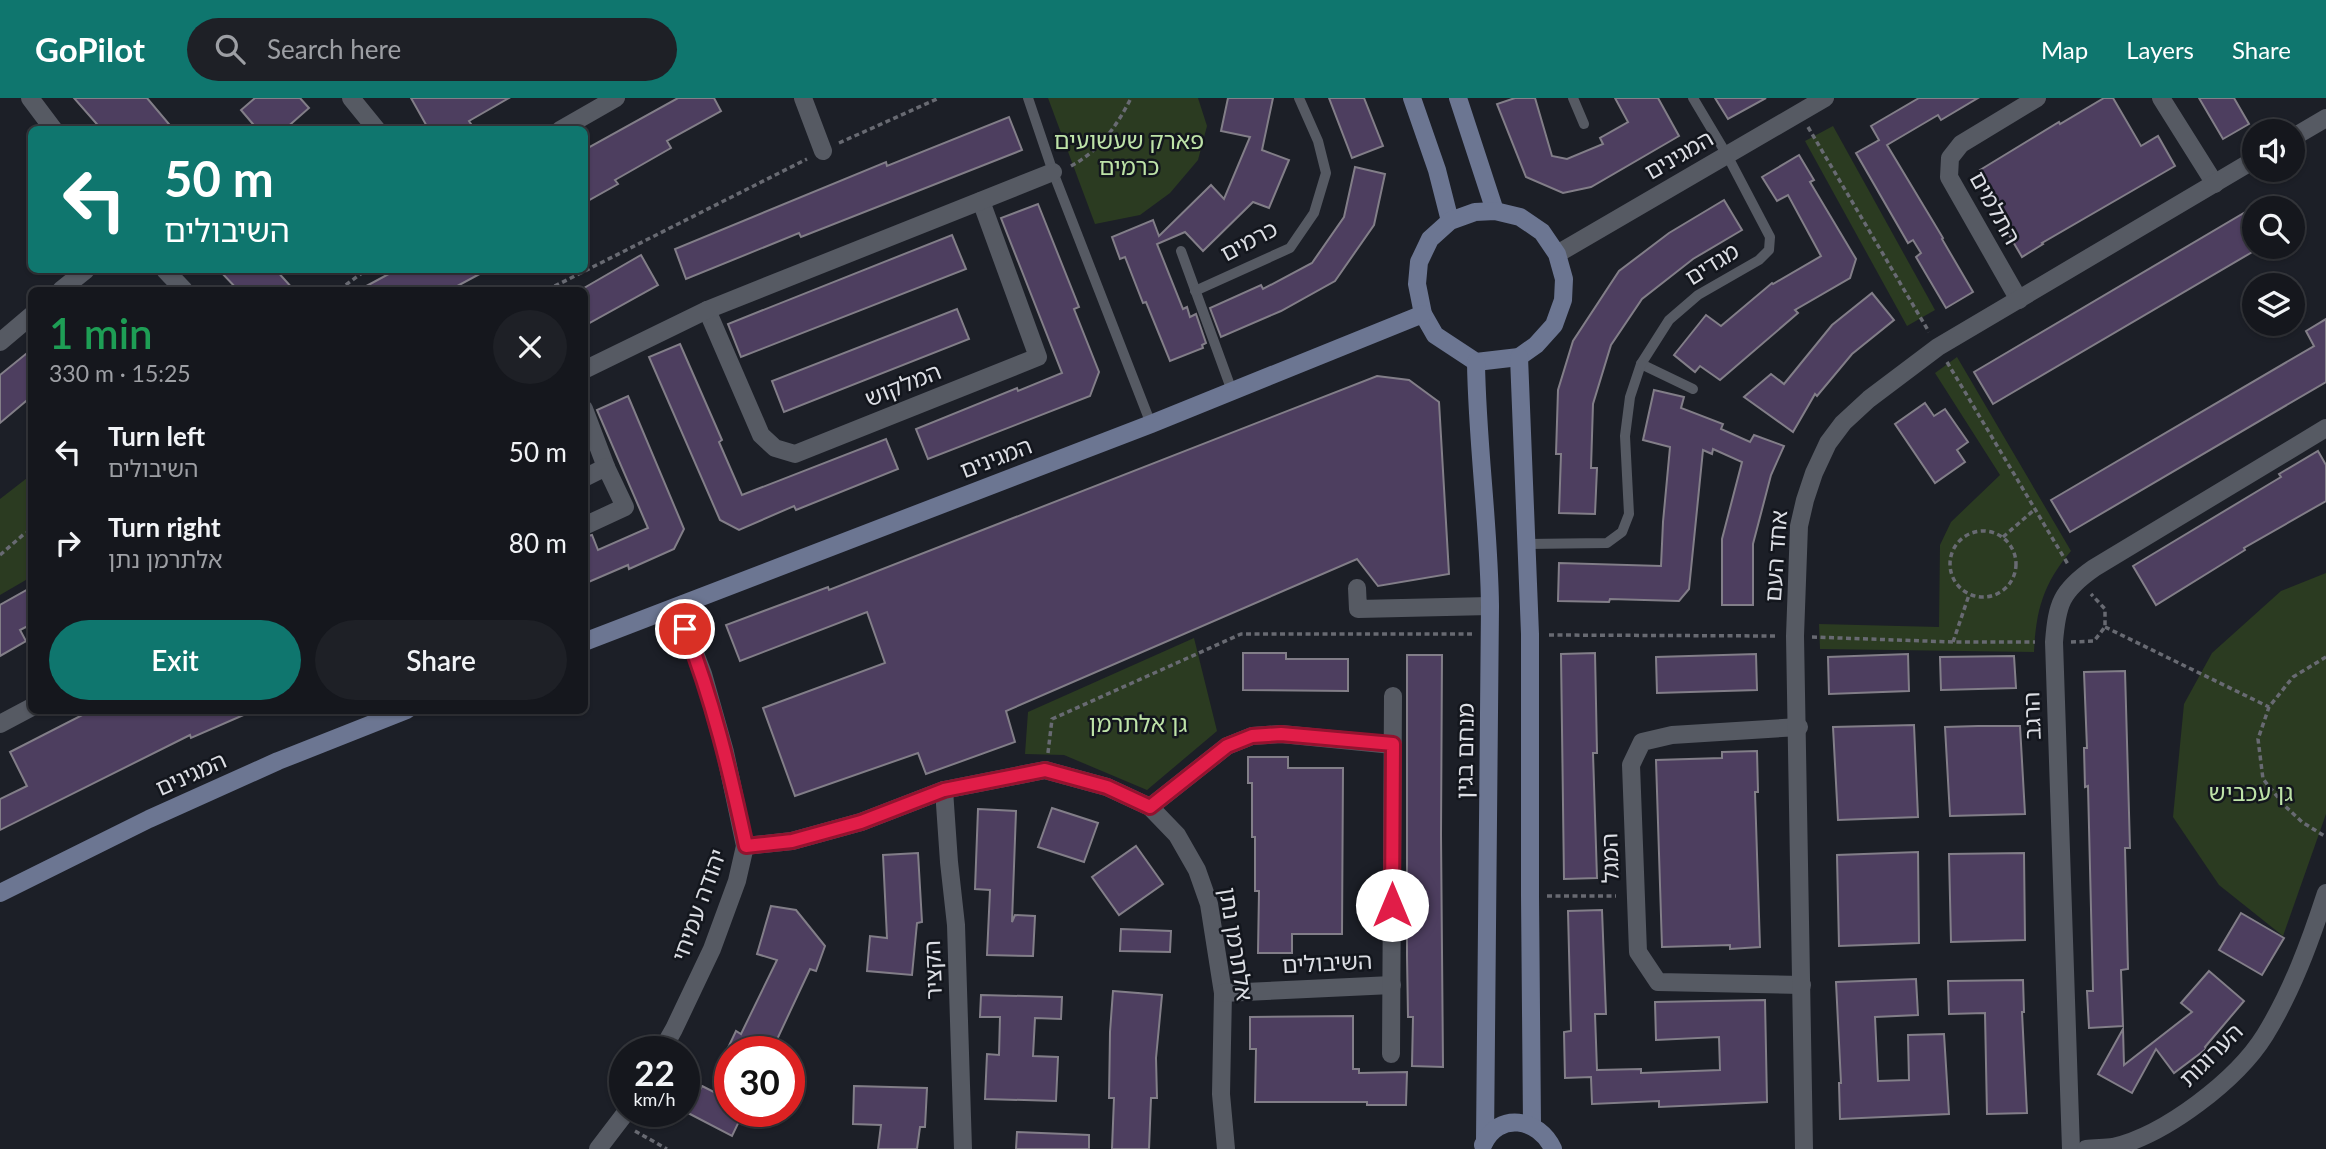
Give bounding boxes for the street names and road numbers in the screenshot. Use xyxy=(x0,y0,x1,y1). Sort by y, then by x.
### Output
street label: המגינים xyxy=(1639,123,1718,185)
street label: התלמים xyxy=(1964,166,2027,249)
street label: כרמים xyxy=(1215,214,1282,267)
street label: מגדים xyxy=(1679,236,1744,290)
street label: המלקוש xyxy=(860,356,945,412)
street label: המגינים xyxy=(956,431,1035,483)
street label: אחד העם xyxy=(1758,509,1792,603)
street label: הרגב xyxy=(2016,691,2046,741)
street label: מנחם בגין xyxy=(1449,703,1479,799)
street label: המגינים xyxy=(151,745,230,801)
street label: המגל xyxy=(1594,833,1624,883)
street label: יהודה עמיחי xyxy=(665,845,731,965)
street label: אלתרמן נתן xyxy=(1214,885,1260,1003)
street label: הקציר xyxy=(917,940,947,1000)
street label: השיבולים xyxy=(1281,946,1373,978)
street label: הערוגות xyxy=(2173,1017,2248,1092)

